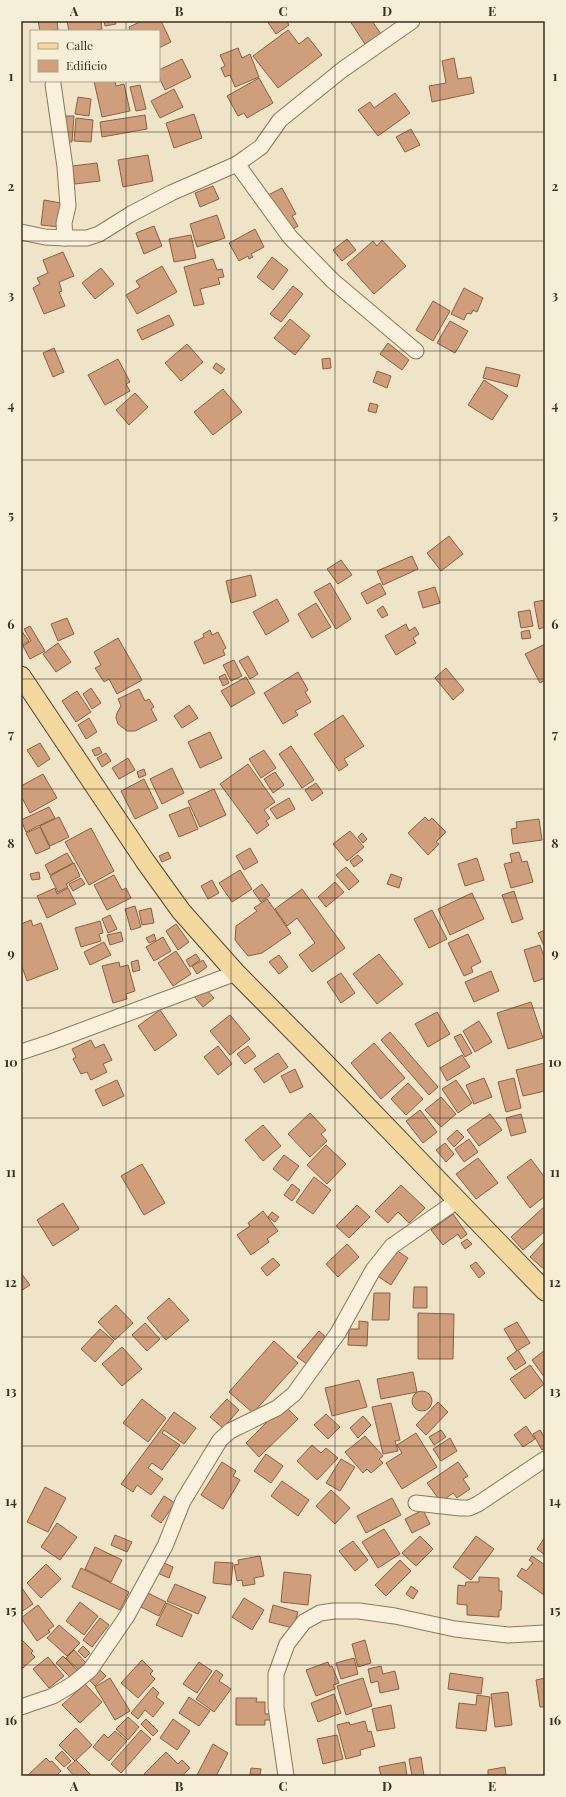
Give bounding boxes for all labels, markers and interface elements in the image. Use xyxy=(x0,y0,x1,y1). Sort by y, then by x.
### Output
text: A xyxy=(69,2,79,19)
text: B xyxy=(175,2,184,19)
text: C xyxy=(278,2,288,19)
text: D xyxy=(382,2,392,19)
text: E xyxy=(488,2,496,19)
legend xyxy=(30,30,160,82)
text: Calle xyxy=(66,37,93,53)
text: Edificio xyxy=(66,57,108,73)
text: 1 xyxy=(9,67,14,84)
text: 1 xyxy=(553,67,558,84)
text: 2 xyxy=(8,177,15,194)
text: 2 xyxy=(552,177,559,194)
text: 3 xyxy=(8,286,14,303)
text: 3 xyxy=(552,286,558,303)
text: 4 xyxy=(8,396,15,413)
text: 4 xyxy=(552,396,559,413)
text: 5 xyxy=(8,506,14,523)
text: 5 xyxy=(552,506,558,523)
text: 6 xyxy=(7,615,15,632)
text: 6 xyxy=(551,615,559,632)
text: 7 xyxy=(8,725,14,742)
text: 7 xyxy=(552,725,558,742)
text: 8 xyxy=(7,834,15,851)
text: 8 xyxy=(551,834,559,851)
text: 9 xyxy=(7,944,15,961)
text: 9 xyxy=(551,944,559,961)
text: 10 xyxy=(4,1053,18,1070)
text: 10 xyxy=(548,1053,562,1070)
text: 11 xyxy=(6,1163,16,1180)
text: 11 xyxy=(550,1163,560,1180)
text: 12 xyxy=(5,1273,17,1290)
text: 12 xyxy=(549,1273,561,1290)
text: 13 xyxy=(5,1382,17,1399)
text: 13 xyxy=(549,1382,561,1399)
text: 14 xyxy=(5,1492,17,1509)
text: 14 xyxy=(549,1492,561,1509)
text: 15 xyxy=(6,1601,16,1618)
text: 15 xyxy=(550,1601,560,1618)
text: 16 xyxy=(5,1711,17,1728)
text: 16 xyxy=(549,1711,561,1728)
text: A xyxy=(69,1777,79,1794)
text: B xyxy=(175,1777,184,1794)
text: C xyxy=(278,1777,288,1794)
text: D xyxy=(382,1777,392,1794)
text: E xyxy=(488,1777,496,1794)

